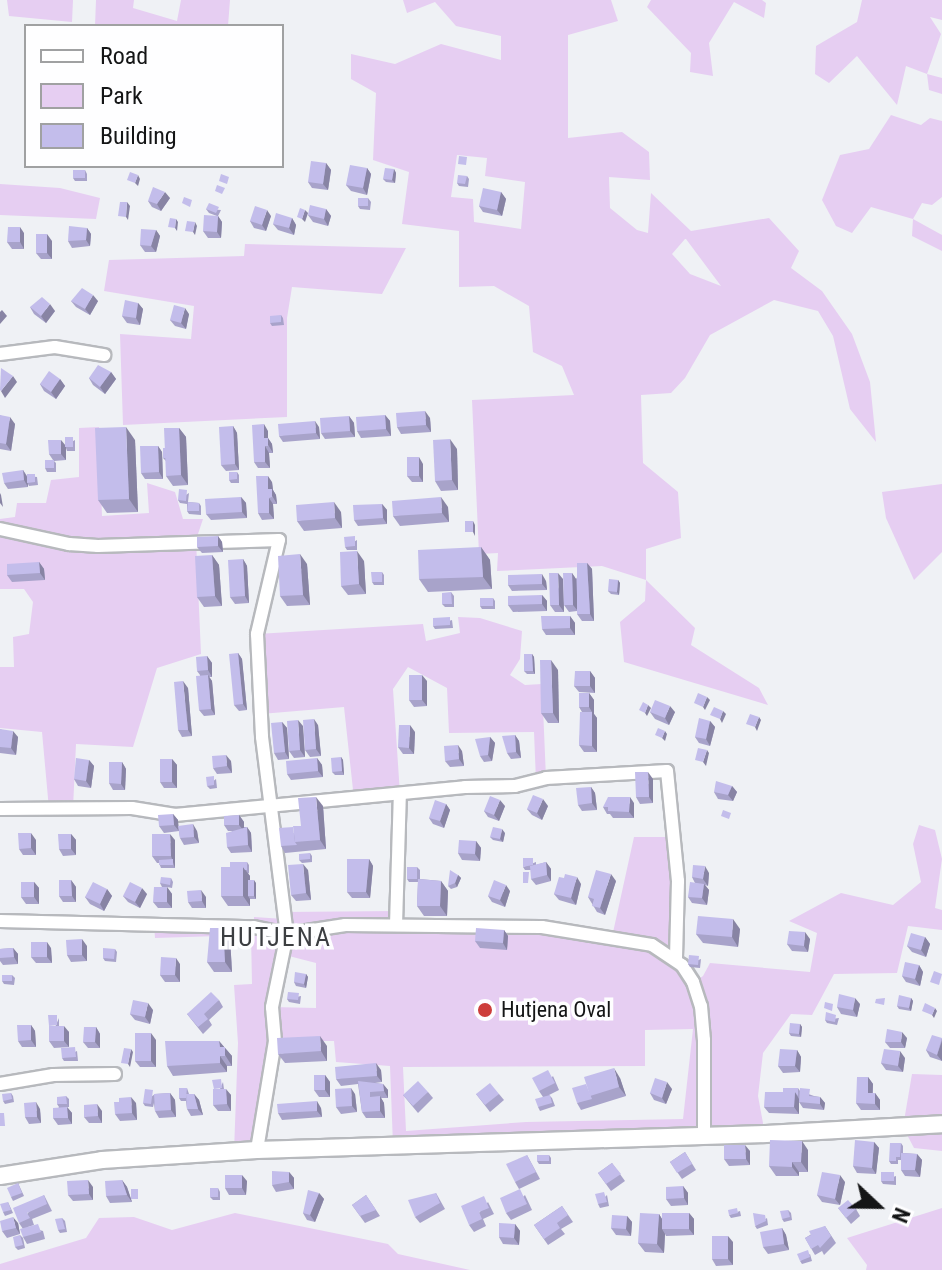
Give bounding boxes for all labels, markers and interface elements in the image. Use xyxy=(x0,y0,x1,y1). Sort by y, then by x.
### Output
legend xyxy=(24,24,284,168)
text: Road xyxy=(100,42,148,70)
text: Park xyxy=(100,82,143,110)
text: Building xyxy=(100,122,177,150)
district label: HUTJENA xyxy=(220,922,332,954)
place label: Hutjena Oval xyxy=(501,997,611,1023)
marker: Hutjena Oval xyxy=(476,1001,494,1019)
north arrow xyxy=(838,1166,918,1246)
text: N xyxy=(887,1204,915,1226)

